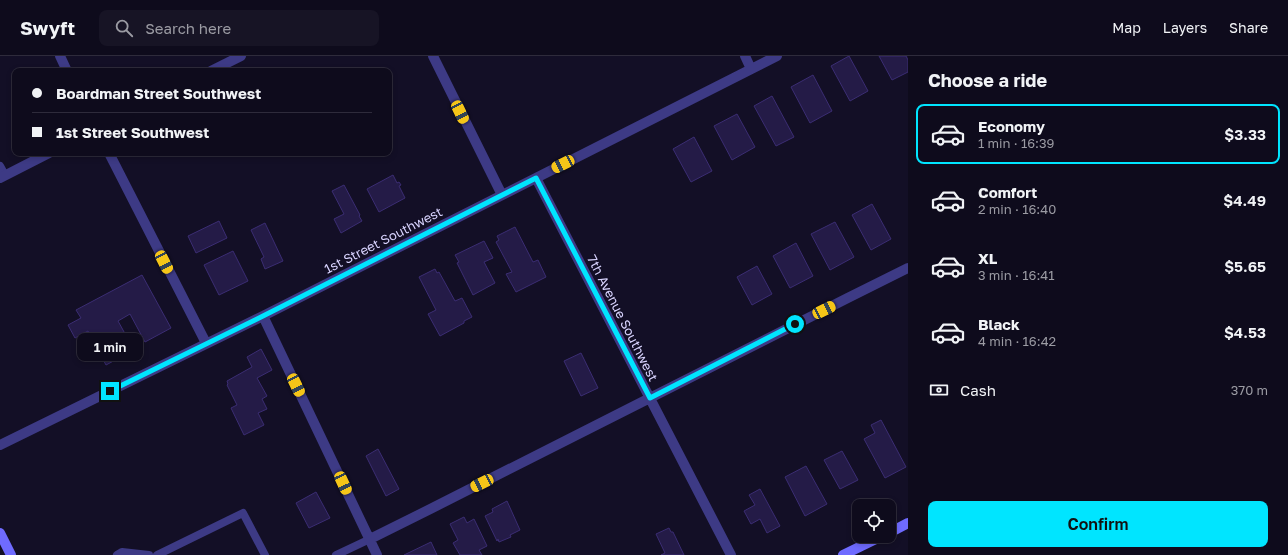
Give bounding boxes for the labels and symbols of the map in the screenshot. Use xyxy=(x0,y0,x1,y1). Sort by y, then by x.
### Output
car xyxy=(449,99,471,125)
car xyxy=(550,153,576,175)
street label: 1st Street Southwest xyxy=(321,203,445,277)
car xyxy=(153,249,175,275)
street label: 7th Avenue Southwest xyxy=(584,252,662,384)
car xyxy=(811,299,837,321)
route start xyxy=(786,315,804,333)
callout: 1 min xyxy=(77,333,143,361)
car xyxy=(285,372,307,398)
route end xyxy=(101,382,119,400)
car xyxy=(332,470,354,496)
car xyxy=(469,472,495,494)

